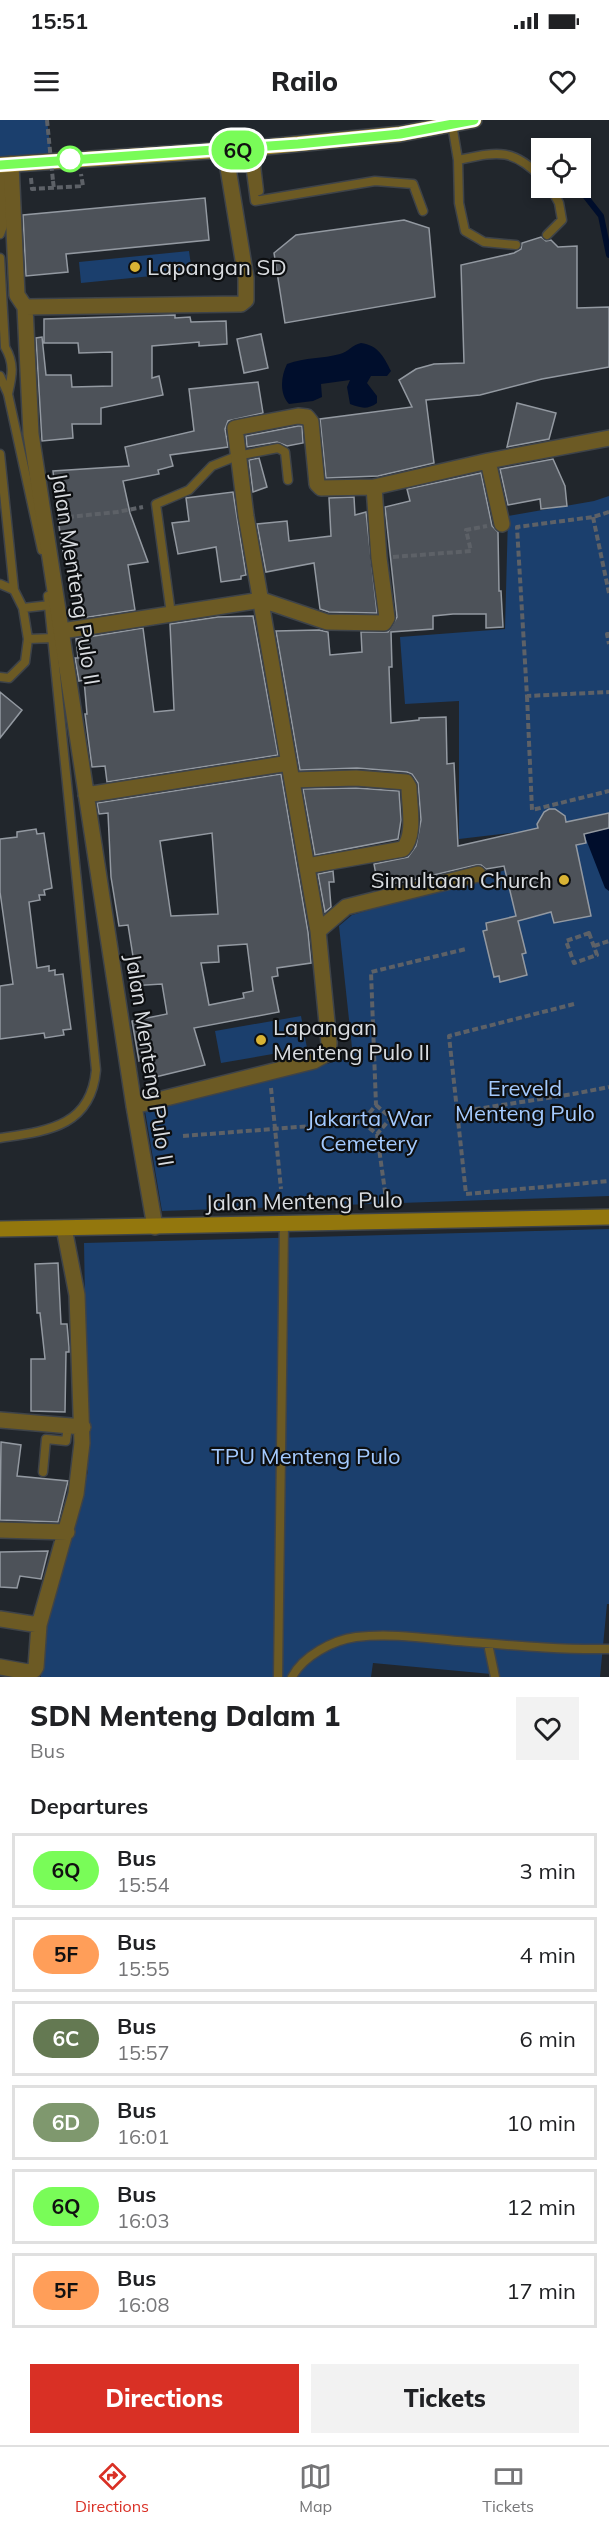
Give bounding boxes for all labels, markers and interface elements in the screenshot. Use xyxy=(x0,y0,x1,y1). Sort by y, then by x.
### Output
text: 15:51 xyxy=(30,7,88,35)
text: Railo xyxy=(271,64,338,98)
icon: menu xyxy=(30,65,63,98)
icon: heart xyxy=(546,65,579,98)
line badge: 6Q xyxy=(211,130,265,170)
text: 6Q xyxy=(223,137,253,163)
map controls xyxy=(531,138,591,198)
button: locate xyxy=(531,138,591,198)
unlabelled marker xyxy=(57,146,83,172)
place label: Lapangan SD xyxy=(147,253,287,281)
marker: Lapangan SD xyxy=(128,260,142,274)
street label: Jalan Menteng Pulo II xyxy=(45,471,107,687)
place label: Simultaan Church xyxy=(371,866,552,894)
marker: Simultaan Church xyxy=(557,873,571,887)
street label: Jalan Menteng Pulo II xyxy=(119,952,181,1168)
place label: Lapangan Menteng Pulo II xyxy=(273,1013,430,1066)
marker: Lapangan Menteng Pulo II xyxy=(254,1033,268,1047)
park label: Ereveld Menteng Pulo xyxy=(455,1074,595,1127)
park label: Jakarta War Cemetery xyxy=(307,1104,431,1157)
street label: Jalan Menteng Pulo xyxy=(205,1185,403,1217)
park label: TPU Menteng Pulo xyxy=(211,1442,401,1470)
button: heart xyxy=(516,1697,579,1760)
text: SDN Menteng Dalam 1 xyxy=(30,1698,340,1733)
text: Bus xyxy=(30,1738,65,1763)
text: Departures xyxy=(30,1792,148,1820)
text: Bus xyxy=(117,1844,156,1872)
text: 6Q xyxy=(51,1857,81,1883)
text: 3 min xyxy=(520,1857,576,1885)
text: 15:54 xyxy=(117,1872,170,1897)
text: Bus xyxy=(117,1928,156,1956)
text: 5F xyxy=(54,1941,78,1967)
text: 4 min xyxy=(520,1941,576,1969)
text: 15:55 xyxy=(117,1956,170,1981)
text: Bus xyxy=(117,2012,156,2040)
text: 6C xyxy=(53,2025,80,2051)
text: 6 min xyxy=(520,2025,576,2053)
text: 15:57 xyxy=(117,2040,170,2065)
text: Bus xyxy=(117,2096,156,2124)
text: 6D xyxy=(52,2109,80,2135)
text: 10 min xyxy=(506,2109,576,2137)
text: 16:01 xyxy=(117,2124,170,2149)
text: Bus xyxy=(117,2180,156,2208)
text: 6Q xyxy=(51,2193,81,2219)
text: 12 min xyxy=(506,2193,576,2221)
text: 16:03 xyxy=(117,2208,170,2233)
text: Bus xyxy=(117,2264,156,2292)
text: 5F xyxy=(54,2277,78,2303)
text: 17 min xyxy=(506,2277,576,2305)
text: 16:08 xyxy=(117,2292,170,2317)
button: Directions xyxy=(30,2364,299,2433)
button: Tickets xyxy=(311,2364,579,2433)
tab: Directions xyxy=(75,2460,149,2516)
tab: Map xyxy=(299,2460,332,2516)
tab: Tickets xyxy=(482,2460,534,2516)

